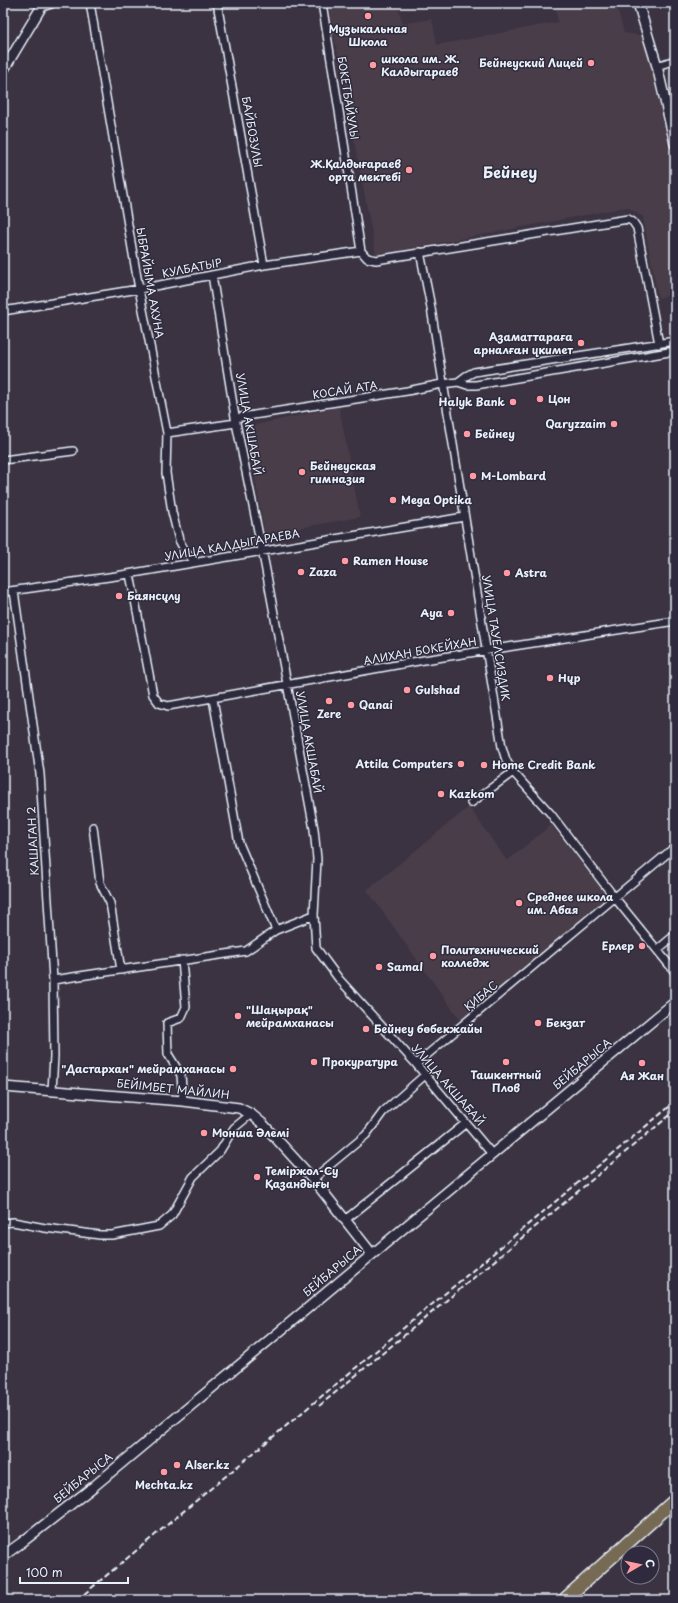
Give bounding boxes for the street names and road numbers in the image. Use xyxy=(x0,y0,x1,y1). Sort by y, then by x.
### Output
street label: БОКЕТБАЙУЛЫ xyxy=(333,55,363,141)
street label: БАЙБОЗУЛЫ xyxy=(238,95,267,169)
street label: ЫБРАЙЫМА АХУНА xyxy=(132,226,169,340)
street label: КУЛБАТЫР xyxy=(161,253,223,282)
street label: УЛИЦА АКШАБАЙ xyxy=(232,371,267,476)
street label: КОСАЙ АТА xyxy=(311,376,379,403)
street label: УЛИЦА КАЛДЫГАРАЕВА xyxy=(163,524,301,565)
street label: УЛИЦА ТАУЕЛСИЗДИК xyxy=(478,574,515,703)
street label: АЛИХАН БОКЕЙХАН xyxy=(362,632,478,669)
street label: УЛИЦА АКШАБАЙ xyxy=(292,689,327,794)
street label: КАШАГАН 2 xyxy=(22,806,43,876)
street label: ҚИБАС xyxy=(460,976,501,1015)
street label: БЕЙБАРЫСА xyxy=(549,1034,615,1093)
street label: УЛИЦА АКШАБАЙ xyxy=(408,1040,489,1129)
street label: БЕЙІМБЕТ МАЙЛИН xyxy=(116,1074,230,1103)
street label: БЕЙБАРЫСА xyxy=(299,1241,365,1300)
street label: БЕЙБАРЫСА xyxy=(49,1448,116,1507)

